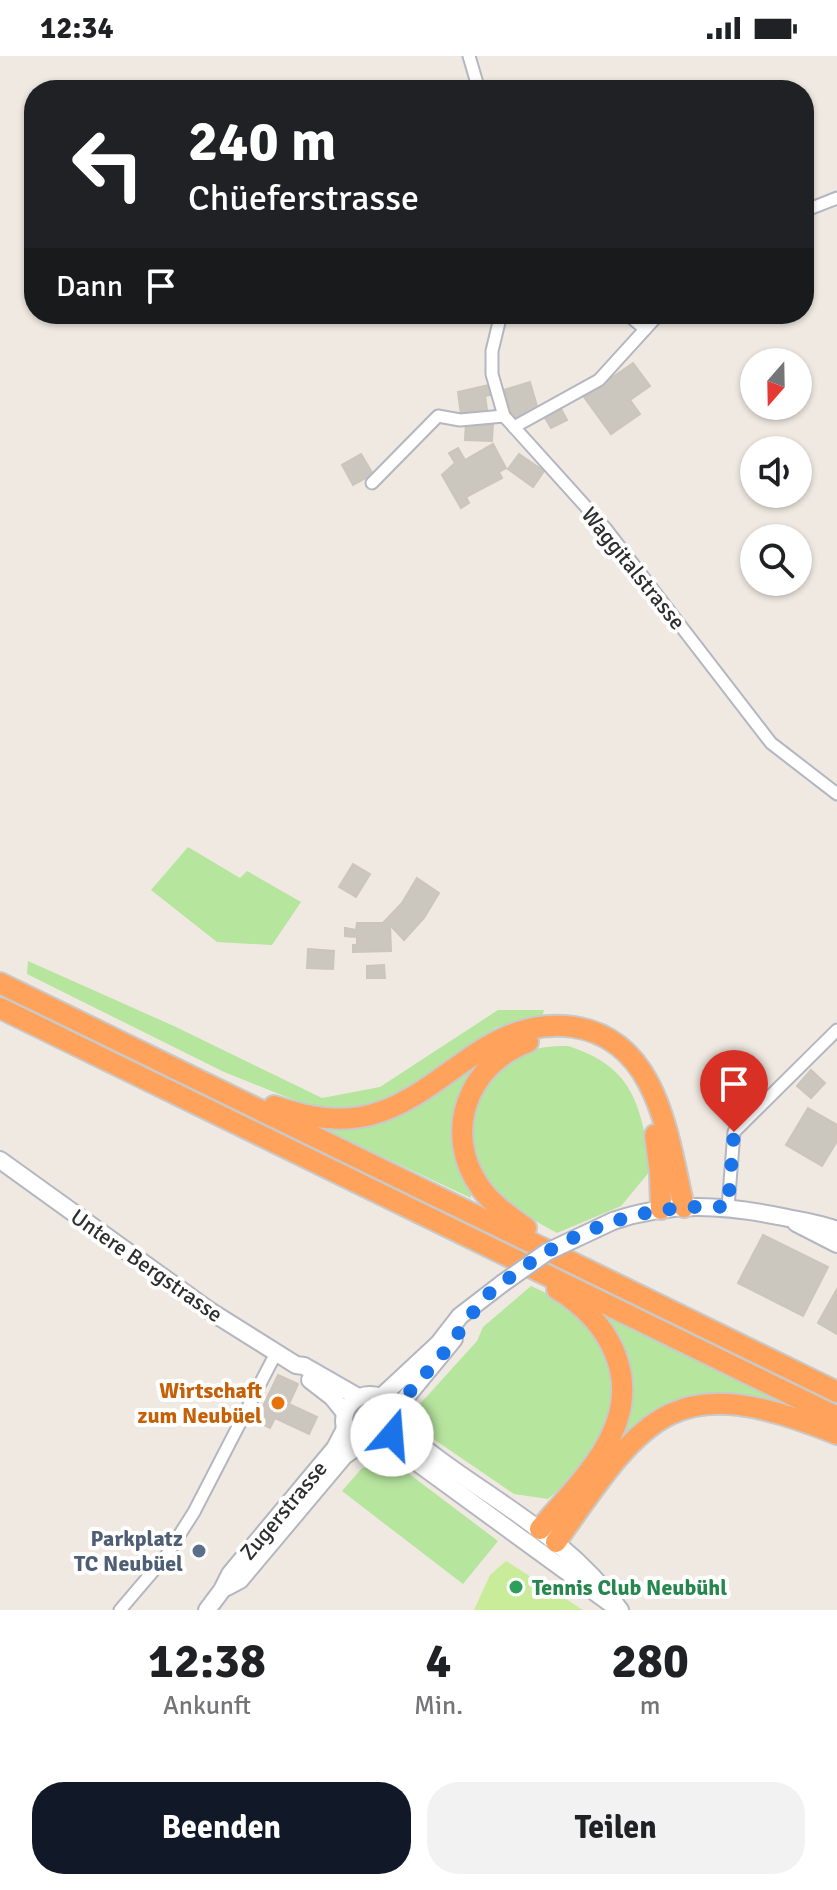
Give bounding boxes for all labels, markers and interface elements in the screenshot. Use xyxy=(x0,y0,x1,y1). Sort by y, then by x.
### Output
text: 12:34 xyxy=(40,10,114,47)
text: 240 m xyxy=(188,107,336,176)
icon: left xyxy=(56,112,160,216)
text: Chüeferstrasse xyxy=(188,176,419,221)
icon: arrive xyxy=(139,264,183,308)
text: Dann xyxy=(56,268,123,305)
north arrow xyxy=(740,348,812,420)
map controls xyxy=(740,348,812,596)
button: sound xyxy=(740,436,812,508)
street label: Waggitalstrasse xyxy=(576,502,691,635)
button: search xyxy=(740,524,812,596)
pin xyxy=(700,1050,768,1132)
icon: arrive xyxy=(712,1062,756,1106)
street label: Untere Bergstrasse xyxy=(66,1203,228,1328)
place label: Wirtschaft zum Neubüel xyxy=(138,1377,262,1429)
position arrow xyxy=(350,1393,434,1477)
marker: Wirtschaft zum Neubüel xyxy=(269,1394,287,1412)
street label: Zugerstrasse xyxy=(234,1455,333,1565)
place label: Parkplatz TC Neubüel xyxy=(74,1525,183,1577)
marker: Parkplatz TC Neubüel xyxy=(190,1542,208,1560)
place label: Tennis Club Neubühl xyxy=(532,1574,727,1601)
marker: Tennis Club Neubühl xyxy=(507,1578,525,1596)
text: 12:38 xyxy=(148,1632,266,1691)
text: 4 xyxy=(426,1632,451,1691)
text: 280 xyxy=(611,1632,689,1691)
text: Ankunft xyxy=(163,1690,251,1722)
text: Min. xyxy=(414,1690,463,1722)
text: m xyxy=(640,1690,660,1722)
button: Beenden xyxy=(32,1782,411,1874)
button: Teilen xyxy=(427,1782,805,1874)

